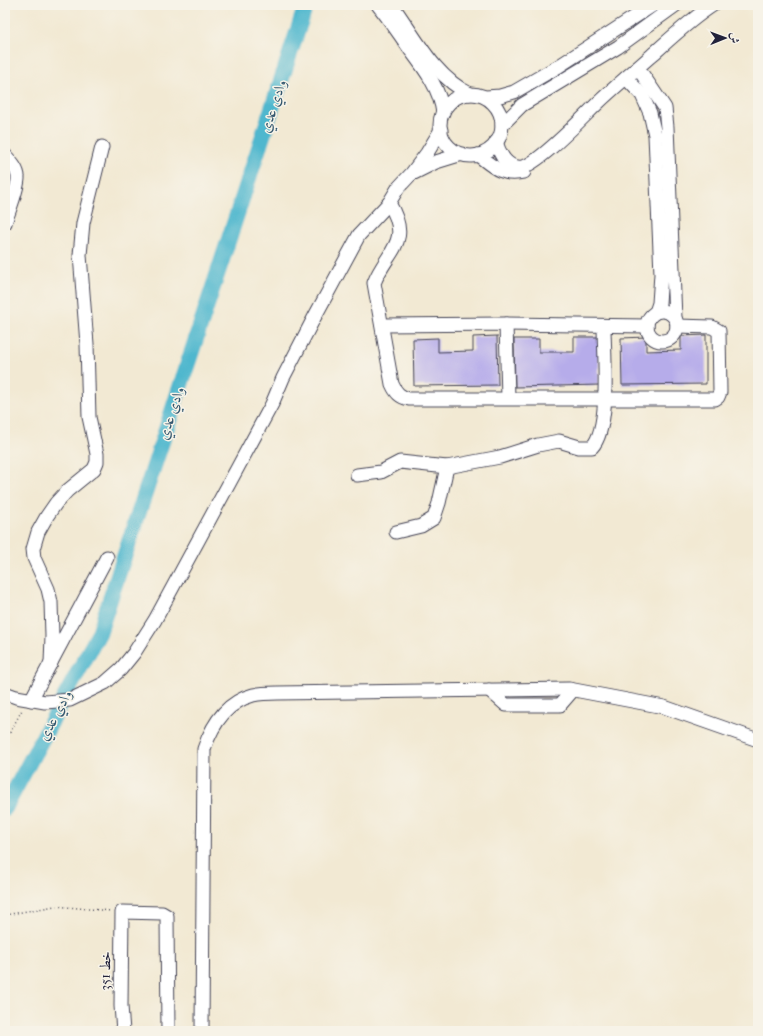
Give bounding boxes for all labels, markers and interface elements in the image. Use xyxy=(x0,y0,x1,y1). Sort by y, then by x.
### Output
north arrow xyxy=(705,18,745,58)
text: ش xyxy=(728,32,741,43)
water label: وادي عدي xyxy=(256,77,293,136)
water label: وادي عدي xyxy=(154,384,191,443)
water label: وادي عدي xyxy=(34,686,79,745)
street label: خط 351 xyxy=(97,951,114,991)

